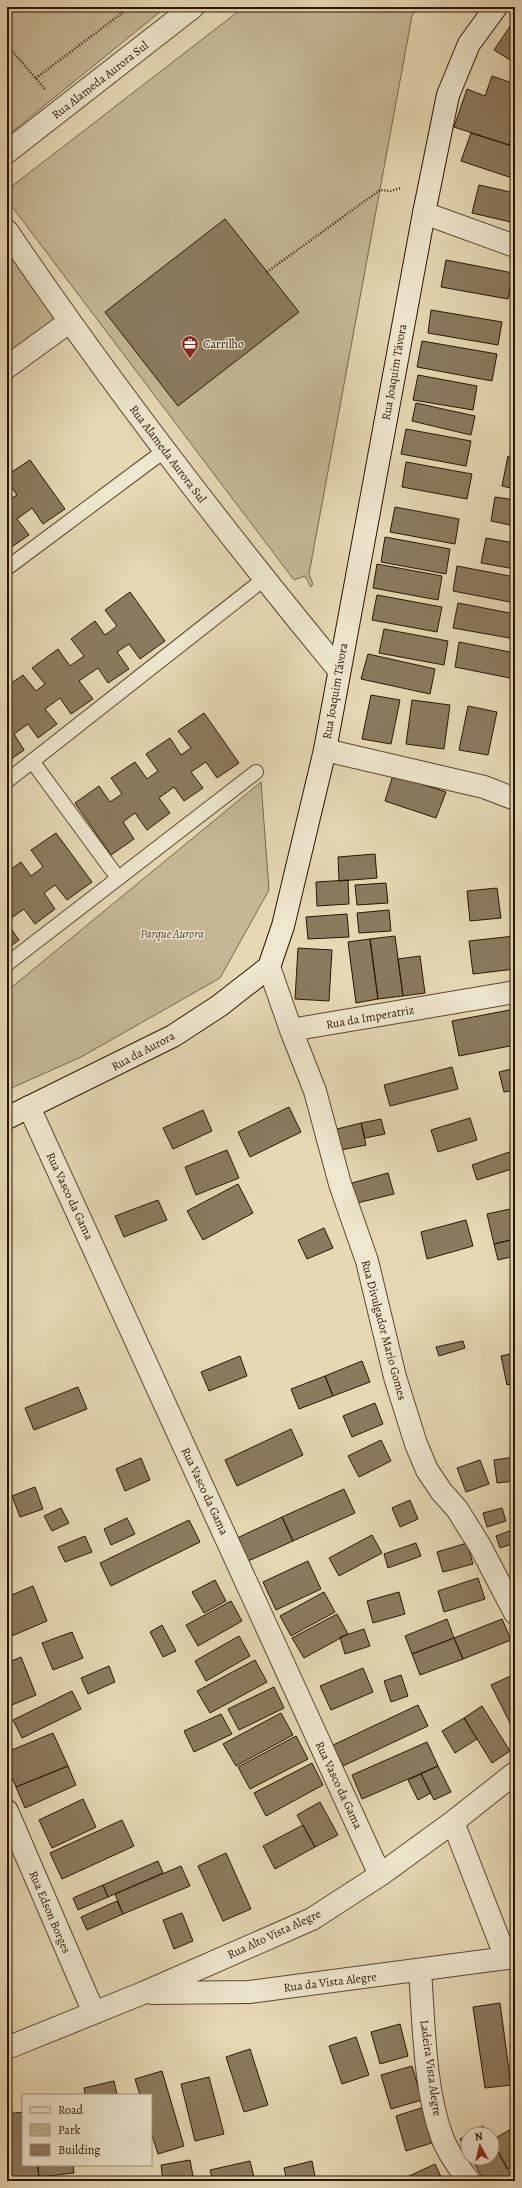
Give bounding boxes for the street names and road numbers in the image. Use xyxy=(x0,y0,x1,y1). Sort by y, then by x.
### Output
street label: Rua Alameda Aurora Sul xyxy=(48,37,152,123)
street label: Rua Joaquim Távora xyxy=(378,322,410,421)
street label: Rua Alameda Aurora Sul xyxy=(126,402,210,506)
street label: Rua Joaquim Távora xyxy=(319,641,351,740)
street label: Rua da Imperatriz xyxy=(325,1001,415,1033)
street label: Rua da Aurora xyxy=(109,1027,178,1074)
street label: Rua Vasco da Gama xyxy=(43,1150,97,1243)
street label: Rua Divulgador Mario Gomes xyxy=(358,1258,411,1402)
street label: Rua Vasco da Gama xyxy=(178,1445,232,1538)
street label: Rua Vasco da Gama xyxy=(312,1739,366,1832)
street label: Rua Edson Borges xyxy=(25,1868,75,1956)
street label: Rua Alto Vista Alegre xyxy=(225,1905,323,1963)
street label: Rua da Vista Alegre xyxy=(283,1968,377,1996)
street label: Ladeira Vista Alegre xyxy=(416,2019,446,2117)

